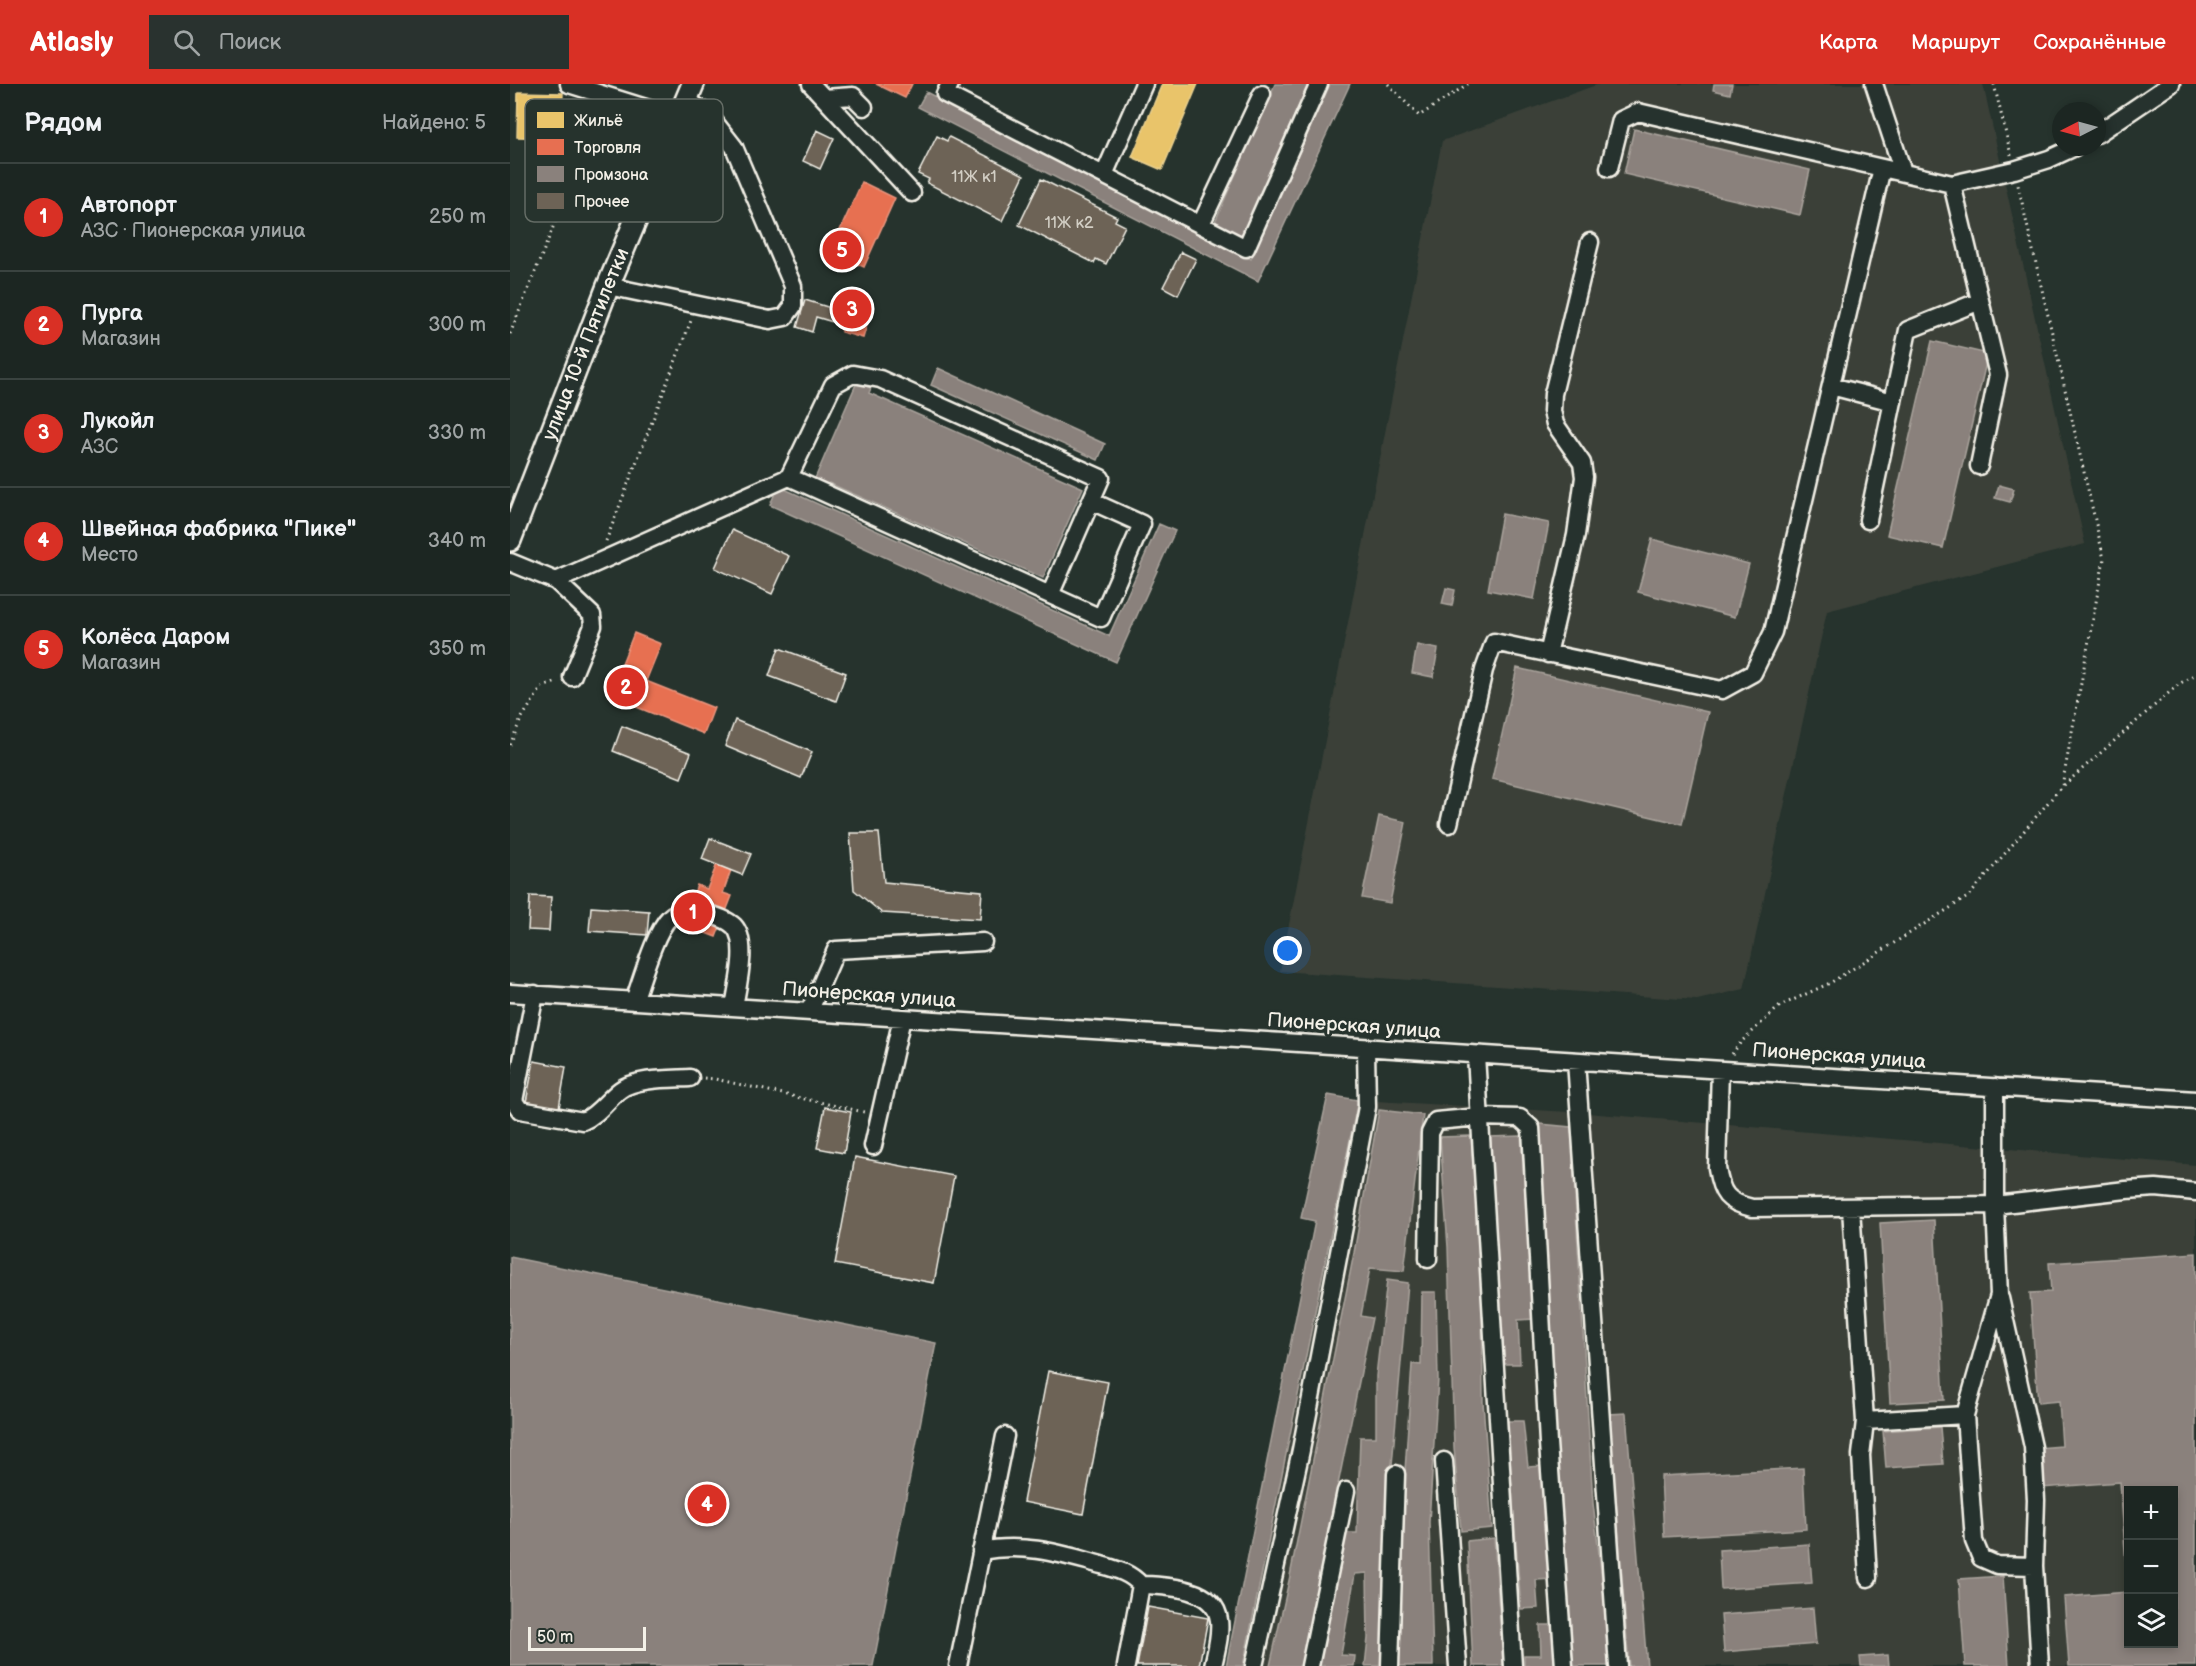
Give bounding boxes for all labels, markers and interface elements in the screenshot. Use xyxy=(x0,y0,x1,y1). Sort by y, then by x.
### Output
search box xyxy=(149,15,569,69)
text: Atlasly xyxy=(30,26,113,59)
icon: search xyxy=(170,26,203,59)
text: Поиск xyxy=(218,29,281,56)
text: Карта xyxy=(1819,30,1878,55)
text: Маршрут xyxy=(1911,30,2000,55)
text: Сохранённые xyxy=(2033,30,2166,55)
legend xyxy=(525,99,723,222)
north arrow xyxy=(2052,102,2106,156)
text: Рядом xyxy=(24,108,102,139)
text: Найдено: 5 xyxy=(382,111,486,135)
text: Жильё xyxy=(574,112,623,131)
text: Торговля xyxy=(574,139,641,158)
text: Промзона xyxy=(574,166,649,185)
house number: 11Ж к1 xyxy=(951,168,997,187)
text: Автопорт xyxy=(81,192,177,219)
text: Прочее xyxy=(574,193,630,212)
text: 1 xyxy=(39,205,48,229)
text: 250 m xyxy=(429,205,486,229)
house number: 11Ж к2 xyxy=(1045,214,1094,233)
text: АЗС · Пионерская улица xyxy=(81,219,306,243)
pin: 5 xyxy=(822,228,862,272)
street label: улица 10-й Пятилетки xyxy=(538,244,635,444)
pin: 3 xyxy=(832,286,872,332)
text: Пурга xyxy=(81,300,143,327)
text: 2 xyxy=(38,313,49,337)
text: 300 m xyxy=(428,313,486,337)
text: Магазин xyxy=(81,327,161,351)
text: Лукойл xyxy=(81,408,155,435)
text: 3 xyxy=(38,421,49,445)
text: 330 m xyxy=(428,421,486,445)
text: АЗС xyxy=(81,435,118,459)
text: Швейная фабрика "Пике" xyxy=(81,516,356,543)
text: 4 xyxy=(38,529,49,553)
text: 340 m xyxy=(428,529,486,553)
text: Место xyxy=(81,543,138,567)
text: Колёса Даром xyxy=(81,624,230,651)
text: 5 xyxy=(38,637,49,661)
text: 350 m xyxy=(429,637,486,661)
text: Магазин xyxy=(81,651,161,675)
pin: 2 xyxy=(606,664,646,710)
pin: 1 xyxy=(674,890,712,934)
your location xyxy=(1273,936,1302,965)
street label: Пионерская улица xyxy=(781,977,957,1013)
street label: Пионерская улица xyxy=(1266,1008,1442,1044)
street label: Пионерская улица xyxy=(1751,1038,1927,1074)
pin: 4 xyxy=(688,1482,726,1526)
map controls xyxy=(2124,1486,2178,1648)
button: + xyxy=(2124,1486,2178,1540)
button: − xyxy=(2124,1540,2178,1594)
button: layers xyxy=(2124,1594,2178,1648)
scale bar xyxy=(528,1624,646,1652)
text: 50 m xyxy=(537,1628,573,1647)

